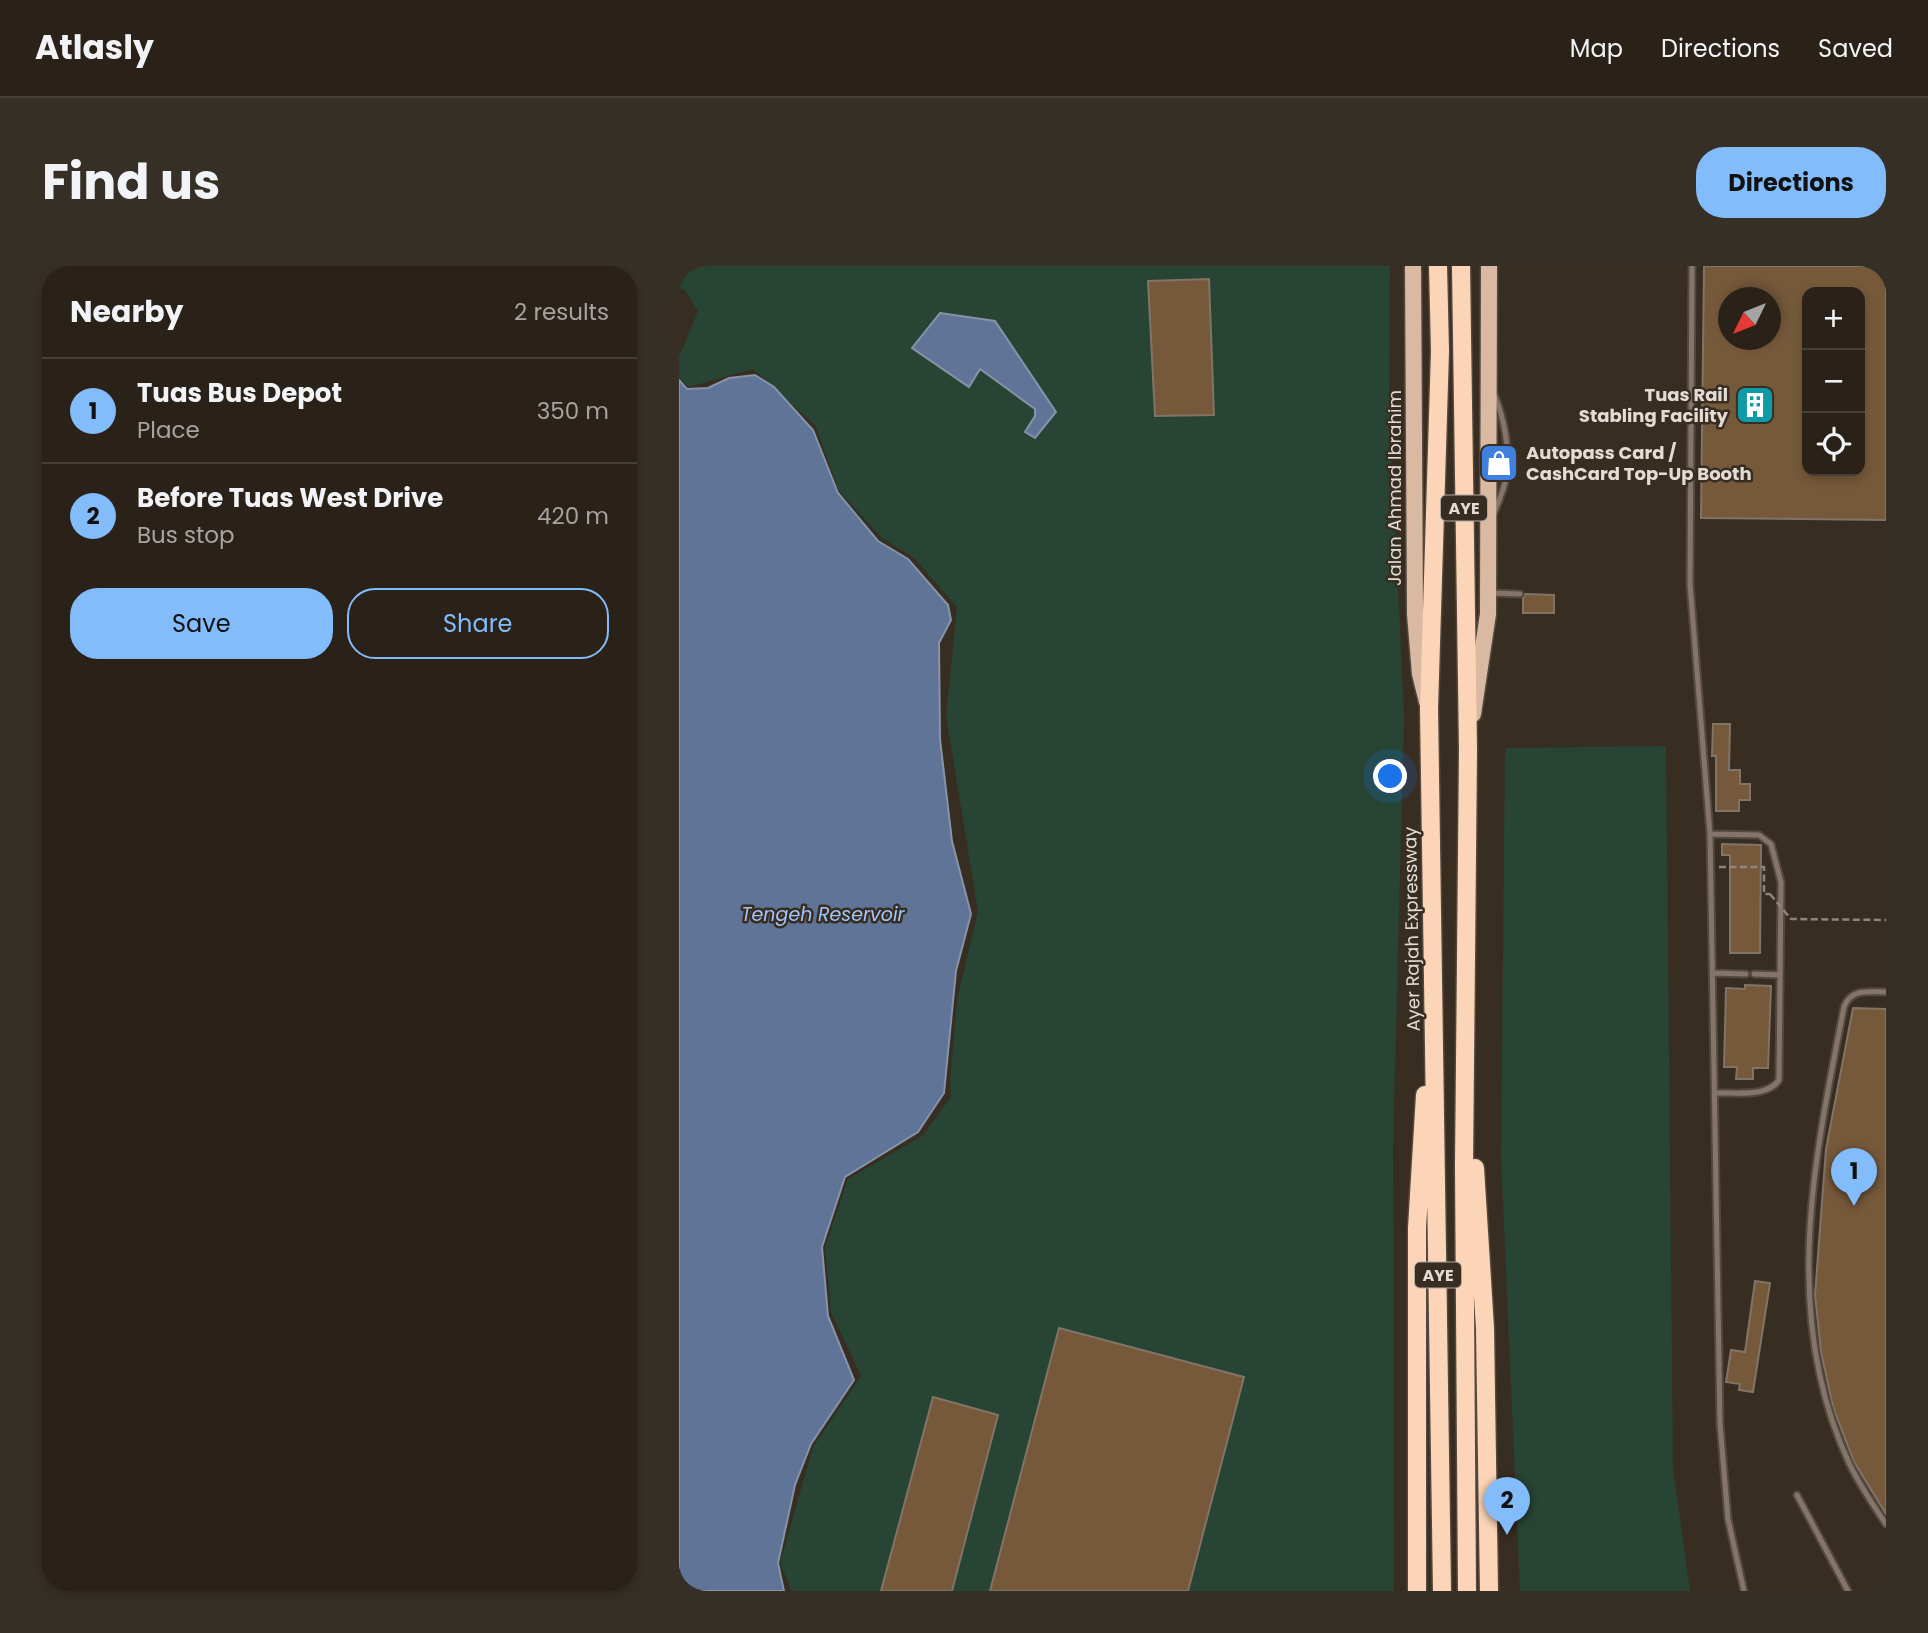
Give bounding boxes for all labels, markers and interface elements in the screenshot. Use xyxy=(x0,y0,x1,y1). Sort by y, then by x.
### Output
text: Atlasly xyxy=(35,24,154,71)
text: Map xyxy=(1570,32,1623,65)
text: Directions xyxy=(1661,32,1780,65)
text: Saved xyxy=(1818,32,1893,65)
button: Directions xyxy=(1696,147,1886,218)
text: Find us xyxy=(42,148,220,216)
north arrow xyxy=(1718,287,1781,350)
map controls xyxy=(1802,287,1865,476)
button: + xyxy=(1802,287,1865,350)
text: Nearby xyxy=(70,290,184,333)
text: 2 results xyxy=(514,296,609,328)
button: − xyxy=(1802,350,1865,413)
text: Tuas Bus Depot xyxy=(137,375,342,411)
place label: Tuas Rail Stabling Facility xyxy=(1579,382,1729,428)
building icon: Tuas Rail Stabling Facility xyxy=(1734,384,1776,426)
street label: Jalan Ahmad Ibrahim xyxy=(1382,390,1407,586)
text: 1 xyxy=(89,395,97,427)
text: 350 m xyxy=(537,395,609,427)
button: locate xyxy=(1802,413,1865,476)
text: Place xyxy=(137,414,200,446)
place label: Autopass Card / CashCard Top-Up Booth xyxy=(1526,440,1752,486)
shop icon: Autopass Card / CashCard Top-Up Booth xyxy=(1478,442,1520,484)
text: Before Tuas West Drive xyxy=(137,480,443,516)
road number: AYE xyxy=(1441,496,1487,520)
text: 2 xyxy=(86,500,100,532)
text: 420 m xyxy=(537,500,609,532)
text: Bus stop xyxy=(137,519,235,551)
button: Save xyxy=(70,588,333,659)
button: Share xyxy=(347,588,609,659)
your location xyxy=(1373,759,1407,793)
street label: Ayer Rajah Expressway xyxy=(1397,826,1426,1032)
water label: Tengeh Reservoir xyxy=(741,901,906,928)
pin: 1 xyxy=(1831,1148,1877,1206)
road number: AYE xyxy=(1415,1262,1461,1287)
pin: 2 xyxy=(1484,1477,1530,1535)

